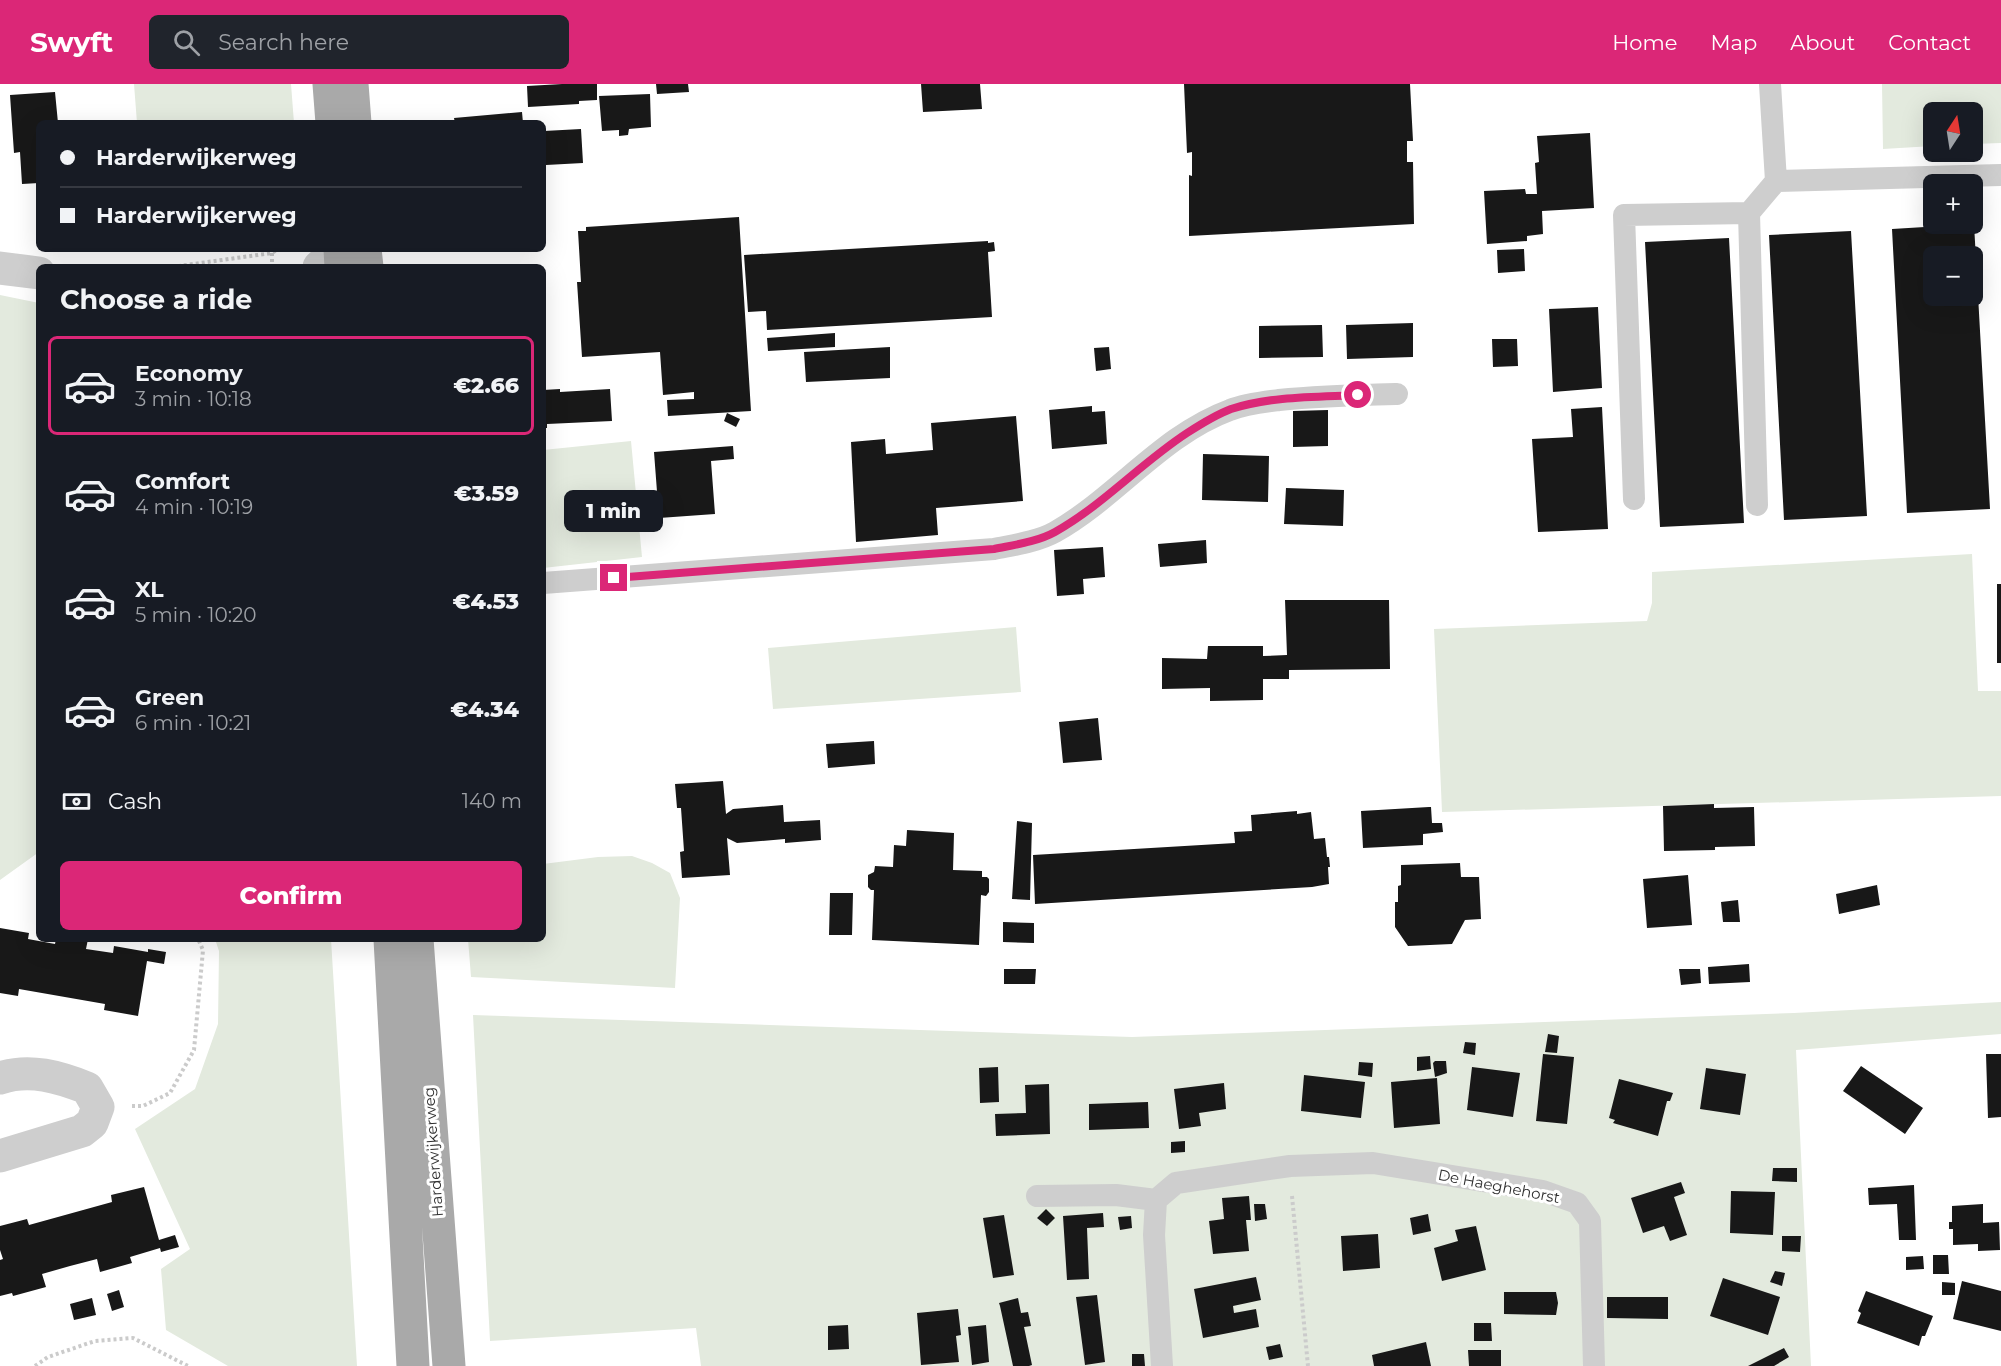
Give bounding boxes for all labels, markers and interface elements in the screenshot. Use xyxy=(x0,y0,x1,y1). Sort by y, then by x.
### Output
search box xyxy=(149,15,569,69)
text: Swyft xyxy=(30,25,113,59)
icon: search xyxy=(170,26,203,59)
text: Search here xyxy=(218,29,349,56)
text: Home xyxy=(1612,30,1677,55)
text: Map xyxy=(1710,30,1757,55)
text: About xyxy=(1790,30,1855,55)
text: Contact xyxy=(1888,30,1971,55)
north arrow xyxy=(1923,102,1983,162)
map controls xyxy=(1923,102,1983,306)
text: Harderwijkerweg xyxy=(96,144,297,171)
button: + xyxy=(1923,174,1983,234)
text: Harderwijkerweg xyxy=(96,202,297,229)
button: − xyxy=(1923,246,1983,306)
text: Choose a ride xyxy=(60,283,252,316)
icon: car xyxy=(63,359,117,413)
text: Economy xyxy=(135,360,243,387)
text: €2.66 xyxy=(453,372,519,399)
route start xyxy=(1344,381,1371,408)
text: 3 min · 10:18 xyxy=(135,387,252,411)
icon: car xyxy=(63,467,117,521)
text: Comfort xyxy=(135,468,230,495)
text: €3.59 xyxy=(454,480,519,507)
callout: 1 min xyxy=(564,491,664,533)
text: 4 min · 10:19 xyxy=(135,495,253,519)
text: 1 min xyxy=(586,499,641,523)
route end xyxy=(600,564,627,591)
icon: car xyxy=(63,575,117,629)
text: XL xyxy=(135,576,164,603)
text: €4.53 xyxy=(453,588,519,615)
text: 5 min · 10:20 xyxy=(135,603,256,627)
icon: car xyxy=(63,683,117,737)
text: Green xyxy=(135,684,204,711)
text: €4.34 xyxy=(450,696,519,723)
text: 6 min · 10:21 xyxy=(135,711,251,735)
icon: cash xyxy=(60,785,93,818)
text: Cash xyxy=(108,788,162,815)
text: 140 m xyxy=(462,789,522,813)
button: Confirm xyxy=(60,861,522,930)
street label: Harderwijkerweg xyxy=(419,1087,447,1217)
street label: De Haeghehorst xyxy=(1436,1165,1562,1207)

